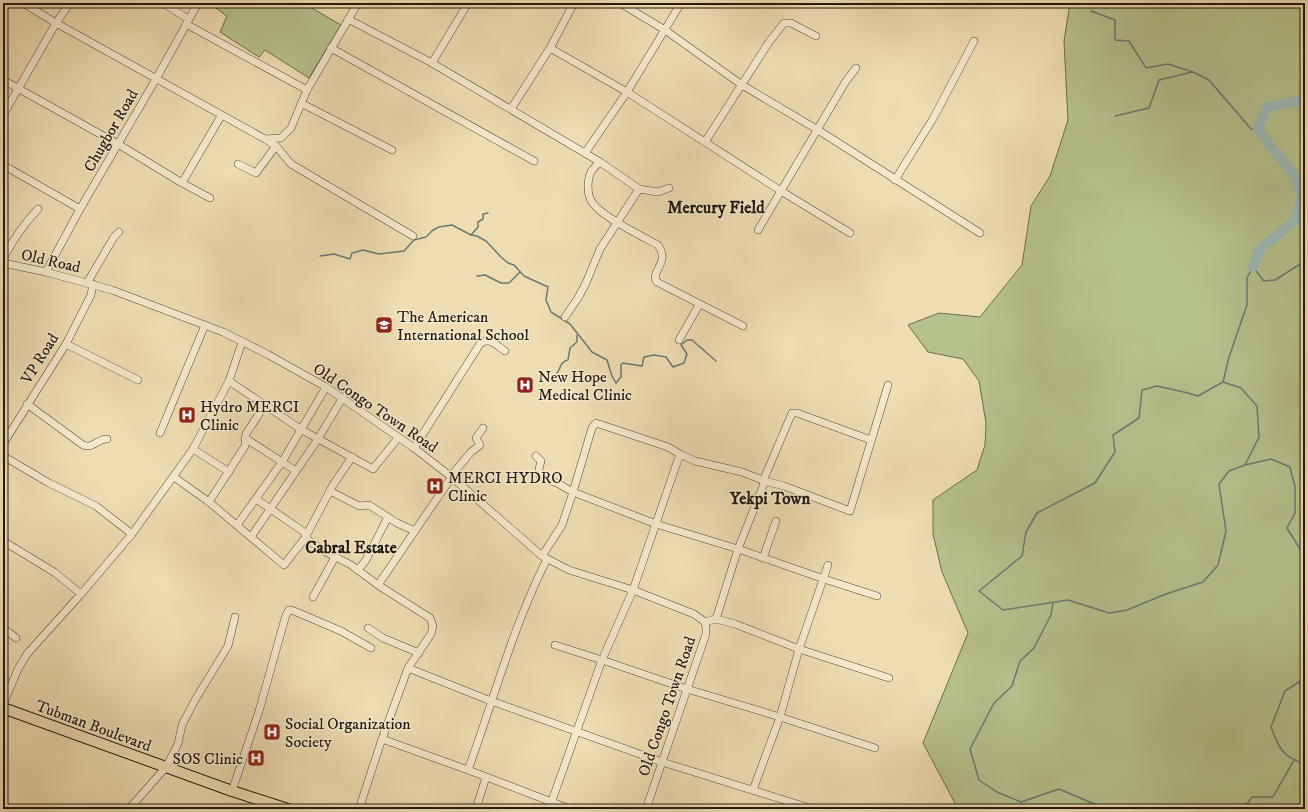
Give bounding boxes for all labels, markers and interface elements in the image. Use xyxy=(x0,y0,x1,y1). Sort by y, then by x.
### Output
street label: Chugbor Road xyxy=(79,86,143,175)
district label: Mercury Field xyxy=(667,197,765,219)
street label: Old Road xyxy=(19,244,83,278)
place label: The American International School xyxy=(397,307,529,345)
school or university icon: The American International School xyxy=(374,315,394,335)
street label: VP Road xyxy=(16,329,63,388)
street label: Old Congo Town Road xyxy=(309,359,442,457)
place label: New Hope Medical Clinic xyxy=(538,367,632,405)
hospital icon: New Hope Medical Clinic xyxy=(515,375,535,395)
place label: Hydro MERCI Clinic xyxy=(200,397,300,435)
hospital icon: Hydro MERCI Clinic xyxy=(177,405,197,425)
place label: MERCI HYDRO Clinic xyxy=(448,468,563,506)
hospital icon: MERCI HYDRO Clinic xyxy=(425,476,445,496)
district label: Yekpi Town xyxy=(729,488,810,510)
district label: Cabral Estate xyxy=(305,537,397,559)
street label: Old Congo Town Road xyxy=(634,634,700,779)
street label: Tubman Boulevard xyxy=(33,696,154,756)
place label: Social Organization Society xyxy=(285,714,411,752)
hospital icon: Social Organization Society xyxy=(262,722,282,742)
hospital icon: SOS Clinic xyxy=(246,748,266,768)
place label: SOS Clinic xyxy=(173,749,243,769)

